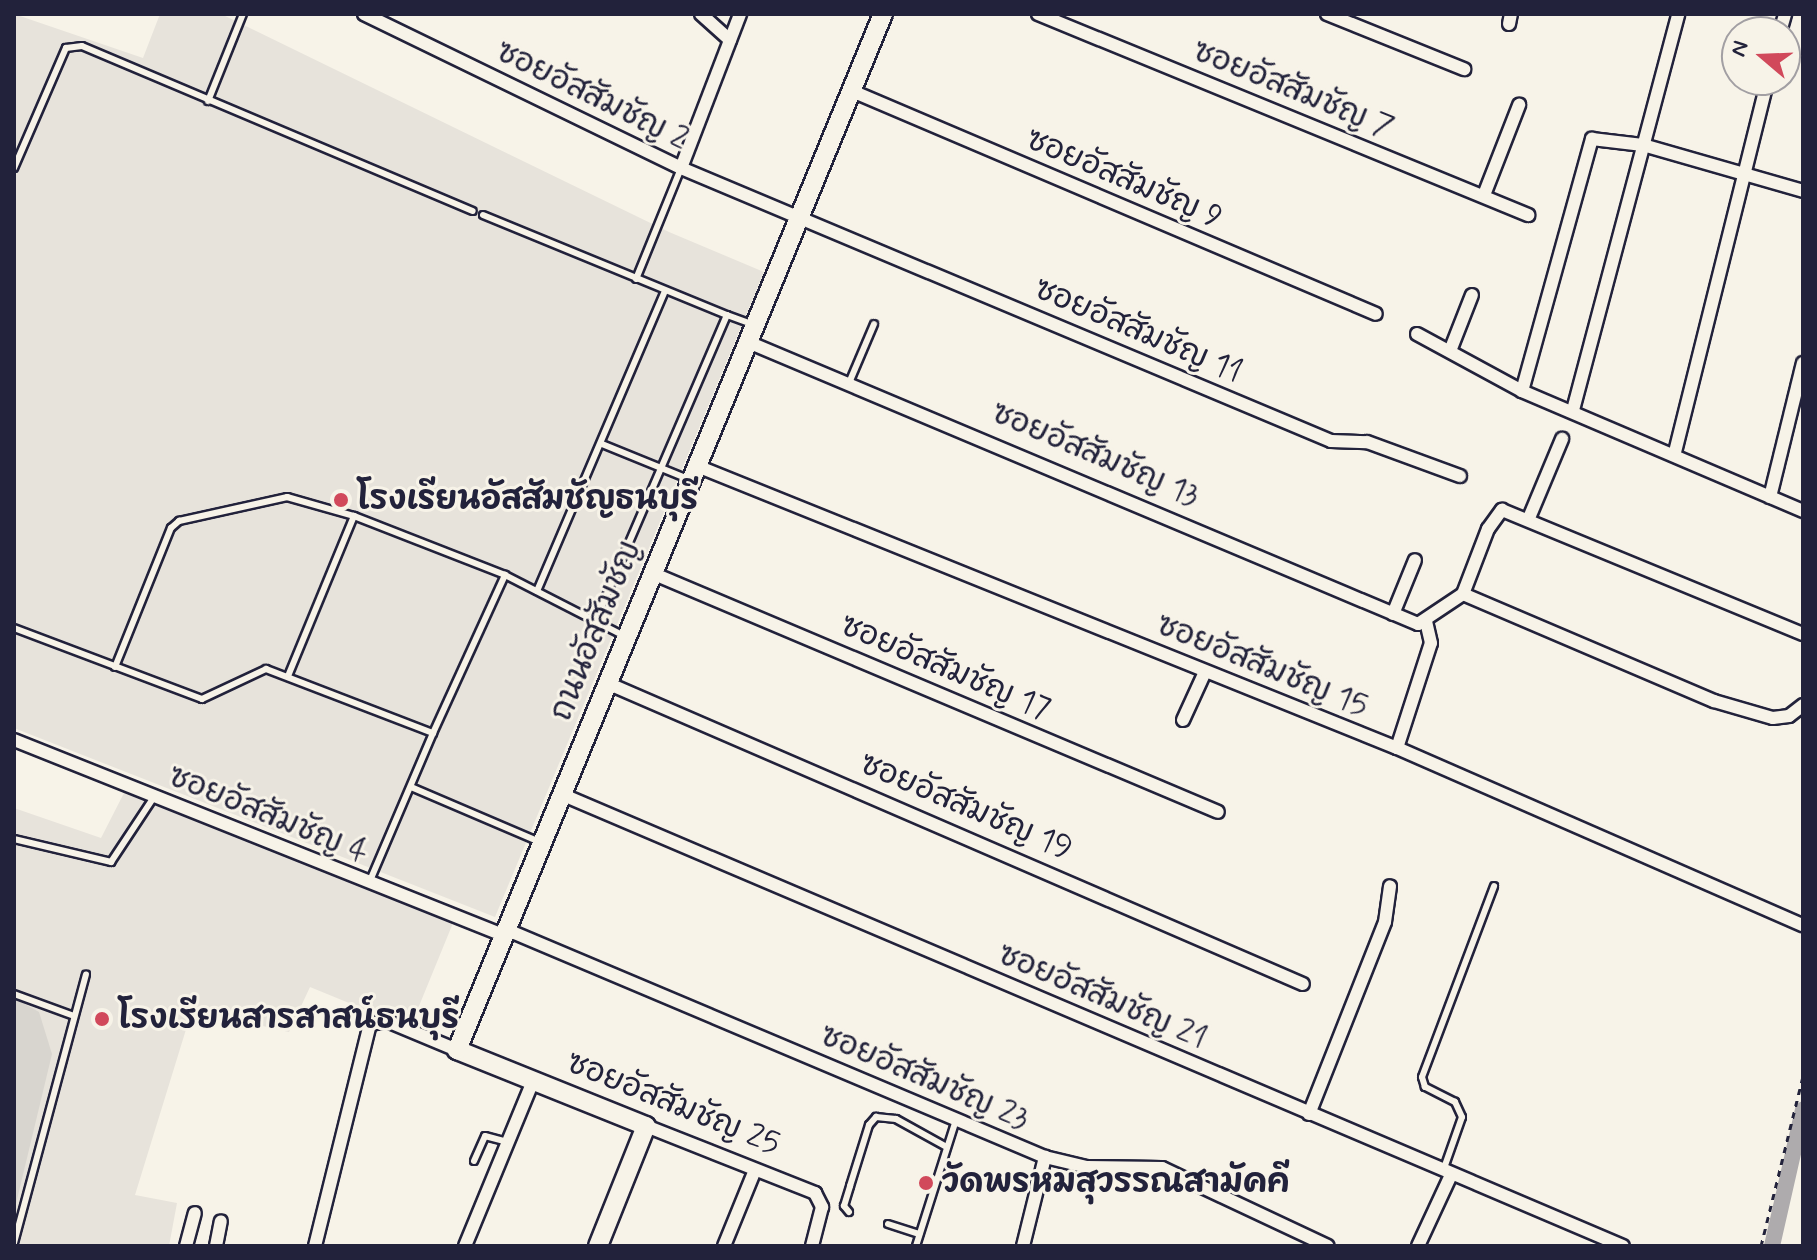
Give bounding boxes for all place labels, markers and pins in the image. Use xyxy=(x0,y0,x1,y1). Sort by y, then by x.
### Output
place label: โรงเรียนอัสสัมชัญธนบุรี xyxy=(357,481,698,519)
marker: โรงเรียนอัสสัมชัญธนบุรี xyxy=(332,491,350,509)
place label: โรงเรียนสารสาสน์ธนบุรี xyxy=(118,1000,459,1038)
marker: โรงเรียนสารสาสน์ธนบุรี xyxy=(93,1010,111,1028)
place label: วัดพรหมสุวรรณสามัคคี xyxy=(942,1164,1290,1202)
marker: วัดพรหมสุวรรณสามัคคี xyxy=(917,1174,935,1192)

